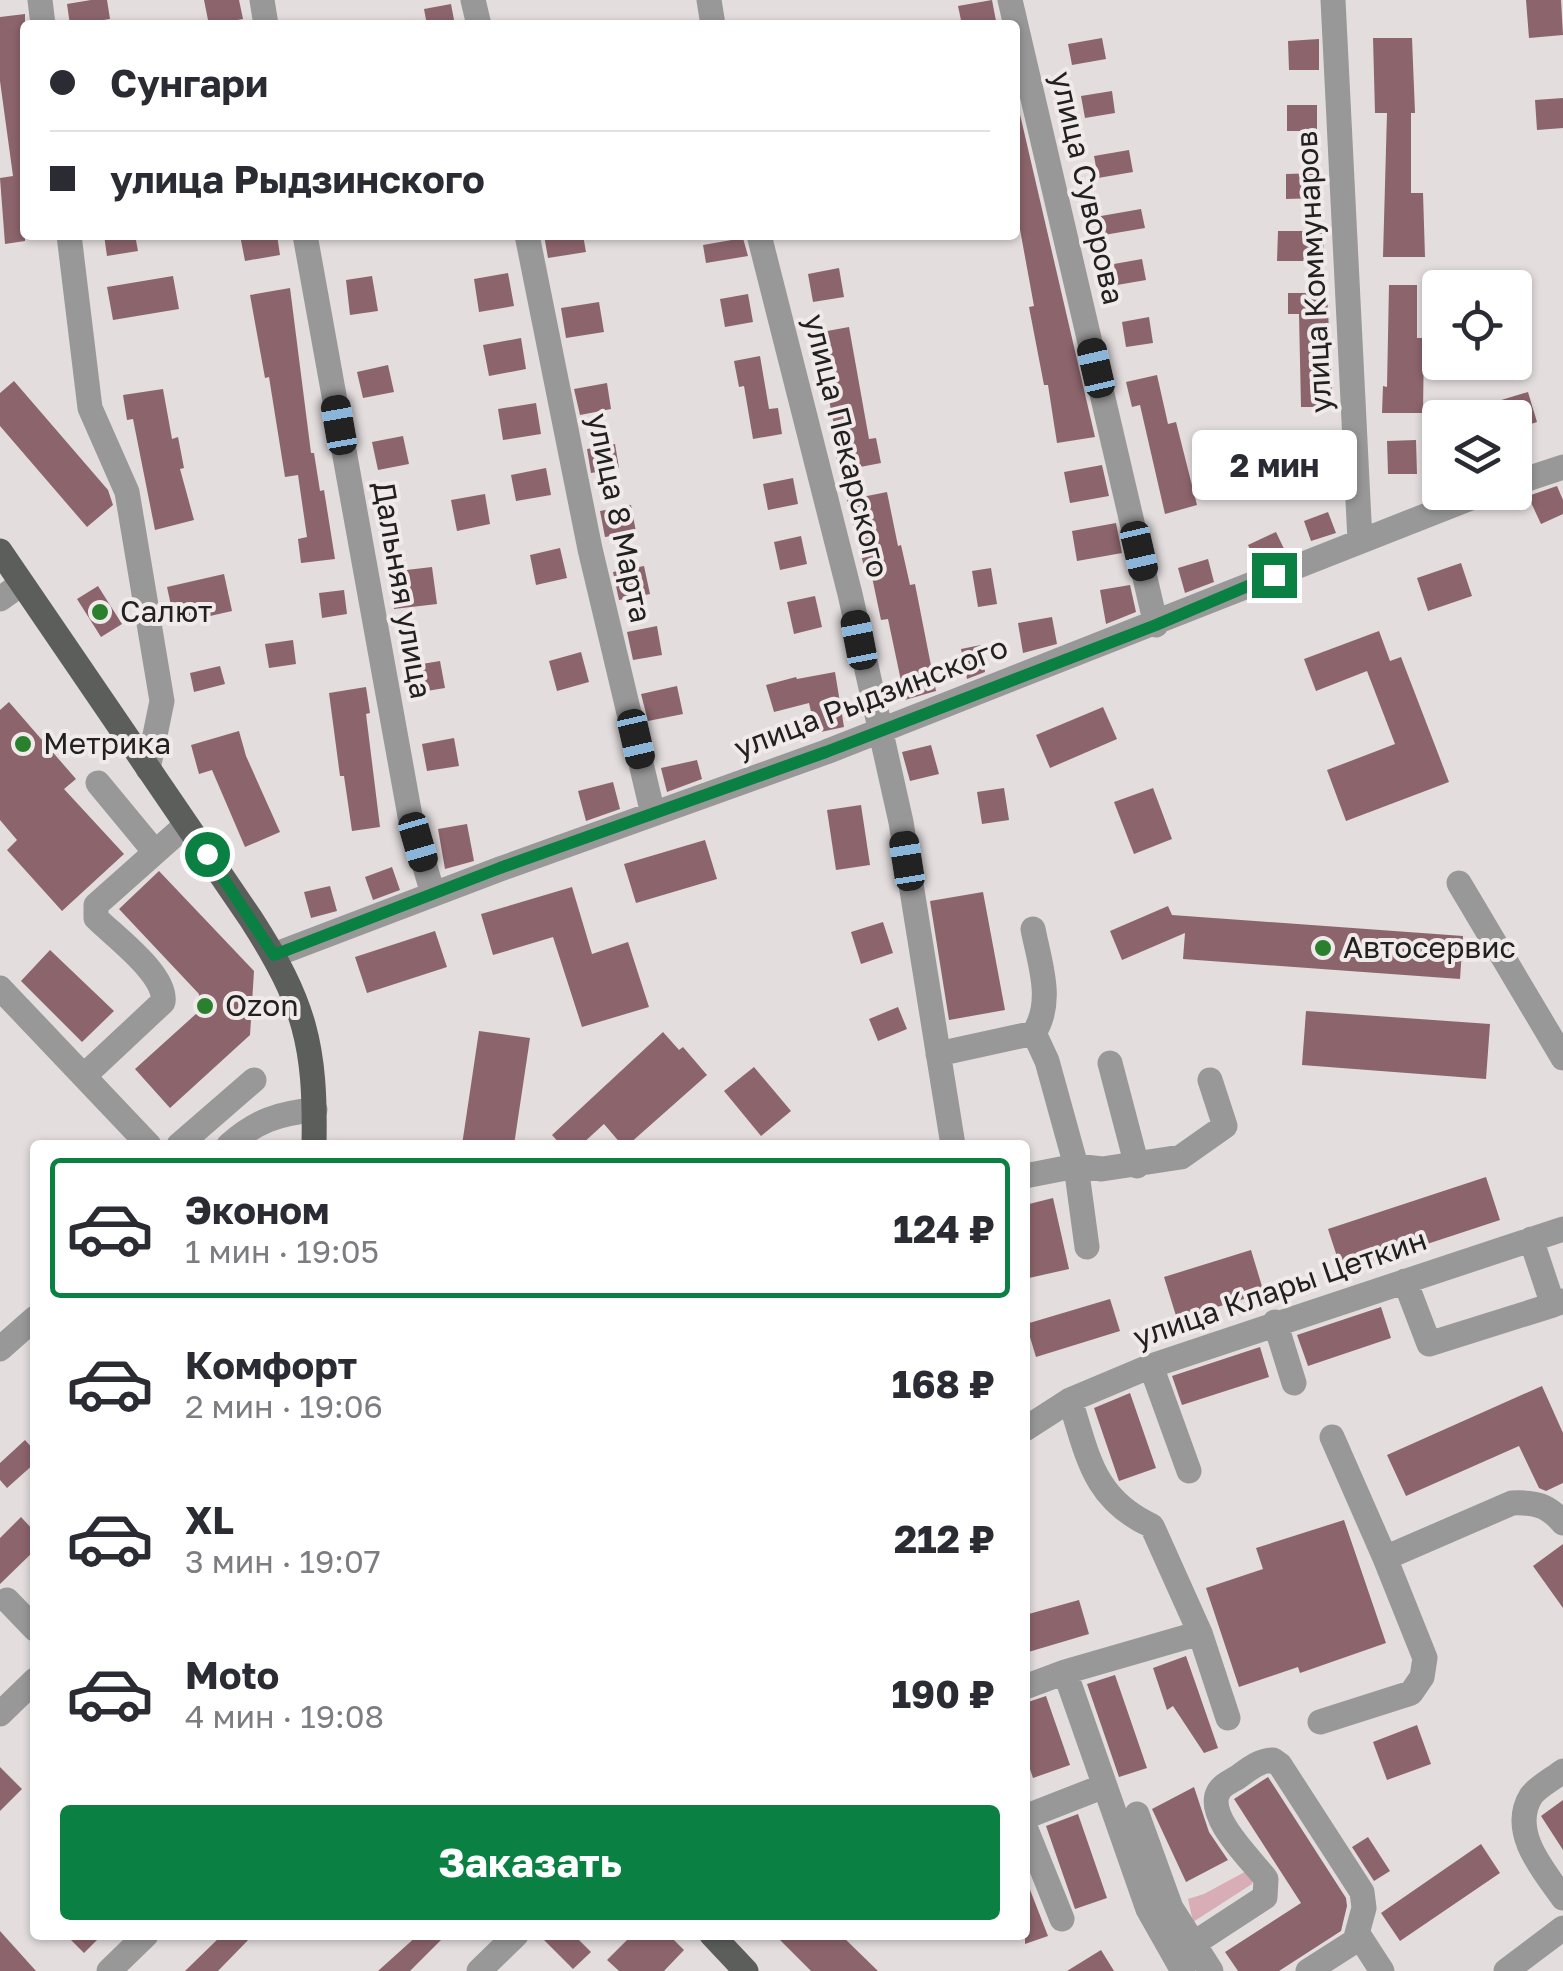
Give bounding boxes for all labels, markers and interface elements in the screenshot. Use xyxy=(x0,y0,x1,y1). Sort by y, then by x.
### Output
text: Сунгари xyxy=(110,60,268,105)
street label: улица Суворова xyxy=(1044,68,1132,308)
street label: улица Коммунаров xyxy=(1288,130,1338,414)
text: улица Рыдзинского xyxy=(110,156,485,201)
map controls xyxy=(1422,270,1532,510)
button: locate xyxy=(1422,270,1532,380)
street label: улица Пекарского xyxy=(797,310,897,581)
car xyxy=(1075,335,1117,401)
car xyxy=(319,393,359,457)
button: layers xyxy=(1422,400,1532,510)
street label: улица 8 Марта xyxy=(580,410,660,626)
callout: 2 мин xyxy=(1192,430,1356,500)
text: 2 мин xyxy=(1230,446,1319,484)
street label: Дальняя улица xyxy=(366,478,440,701)
car xyxy=(1118,518,1160,584)
route end xyxy=(1252,553,1297,598)
place label: Салют xyxy=(120,593,213,629)
marker: Салют xyxy=(89,601,111,623)
car xyxy=(839,608,879,672)
street label: улица Рыдзинского xyxy=(729,628,1012,766)
car xyxy=(615,706,657,772)
place label: Метрика xyxy=(43,725,171,761)
marker: Метрика xyxy=(12,733,34,755)
car xyxy=(395,809,441,875)
car xyxy=(887,829,927,893)
route start xyxy=(185,832,230,877)
place label: Автосервис xyxy=(1343,929,1516,965)
marker: Автосервис xyxy=(1312,937,1334,959)
place label: Ozon xyxy=(225,987,299,1023)
marker: Ozon xyxy=(194,995,216,1017)
icon: car xyxy=(65,1183,155,1273)
text: Эконом xyxy=(185,1187,329,1232)
text: 124 ₽ xyxy=(893,1206,995,1251)
street label: улица Клары Цеткин xyxy=(1128,1221,1431,1355)
text: 1 мин · 19:05 xyxy=(185,1232,379,1270)
icon: car xyxy=(65,1338,155,1428)
text: Комфорт xyxy=(185,1342,357,1387)
text: 168 ₽ xyxy=(892,1361,995,1406)
text: 2 мин · 19:06 xyxy=(185,1387,383,1425)
icon: car xyxy=(65,1493,155,1583)
text: XL xyxy=(185,1497,234,1542)
text: 212 ₽ xyxy=(894,1516,995,1561)
text: 3 мин · 19:07 xyxy=(185,1542,381,1580)
icon: car xyxy=(65,1648,155,1738)
text: Moto xyxy=(185,1652,279,1697)
text: 190 ₽ xyxy=(891,1671,995,1716)
text: 4 мин · 19:08 xyxy=(185,1697,384,1735)
button: Заказать xyxy=(60,1805,1000,1920)

